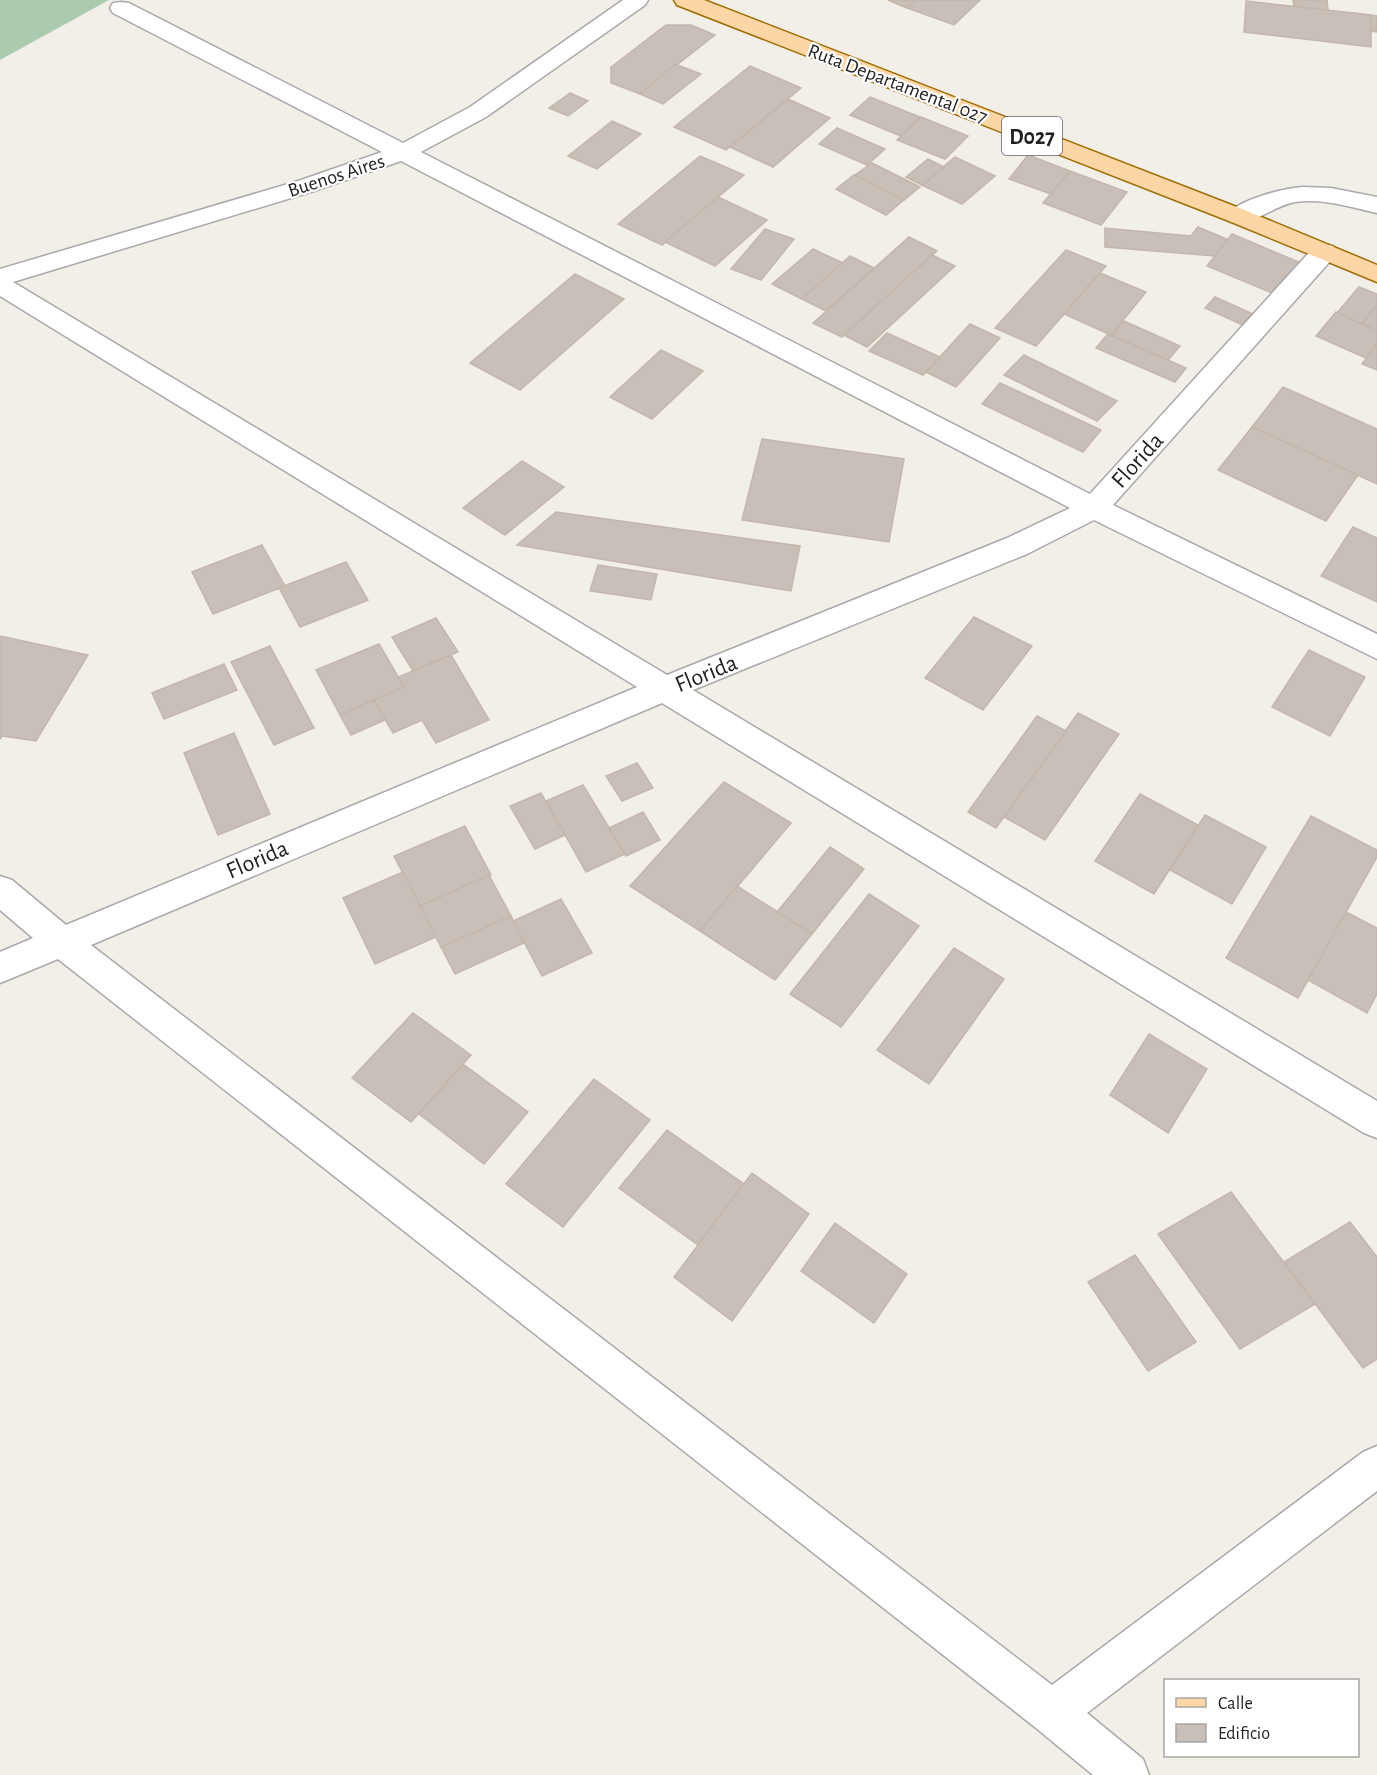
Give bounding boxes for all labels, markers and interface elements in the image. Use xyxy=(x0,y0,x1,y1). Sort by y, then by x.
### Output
street label: Ruta Departamental 027 xyxy=(805,40,990,127)
road number: D027 xyxy=(1002,117,1062,155)
street label: Buenos Aires xyxy=(285,151,387,201)
street label: Florida xyxy=(1107,429,1168,493)
street label: Florida xyxy=(672,651,741,697)
street label: Florida xyxy=(223,836,292,884)
legend xyxy=(1164,1679,1359,1757)
text: Calle xyxy=(1218,1695,1253,1713)
text: Edificio xyxy=(1218,1725,1270,1743)

